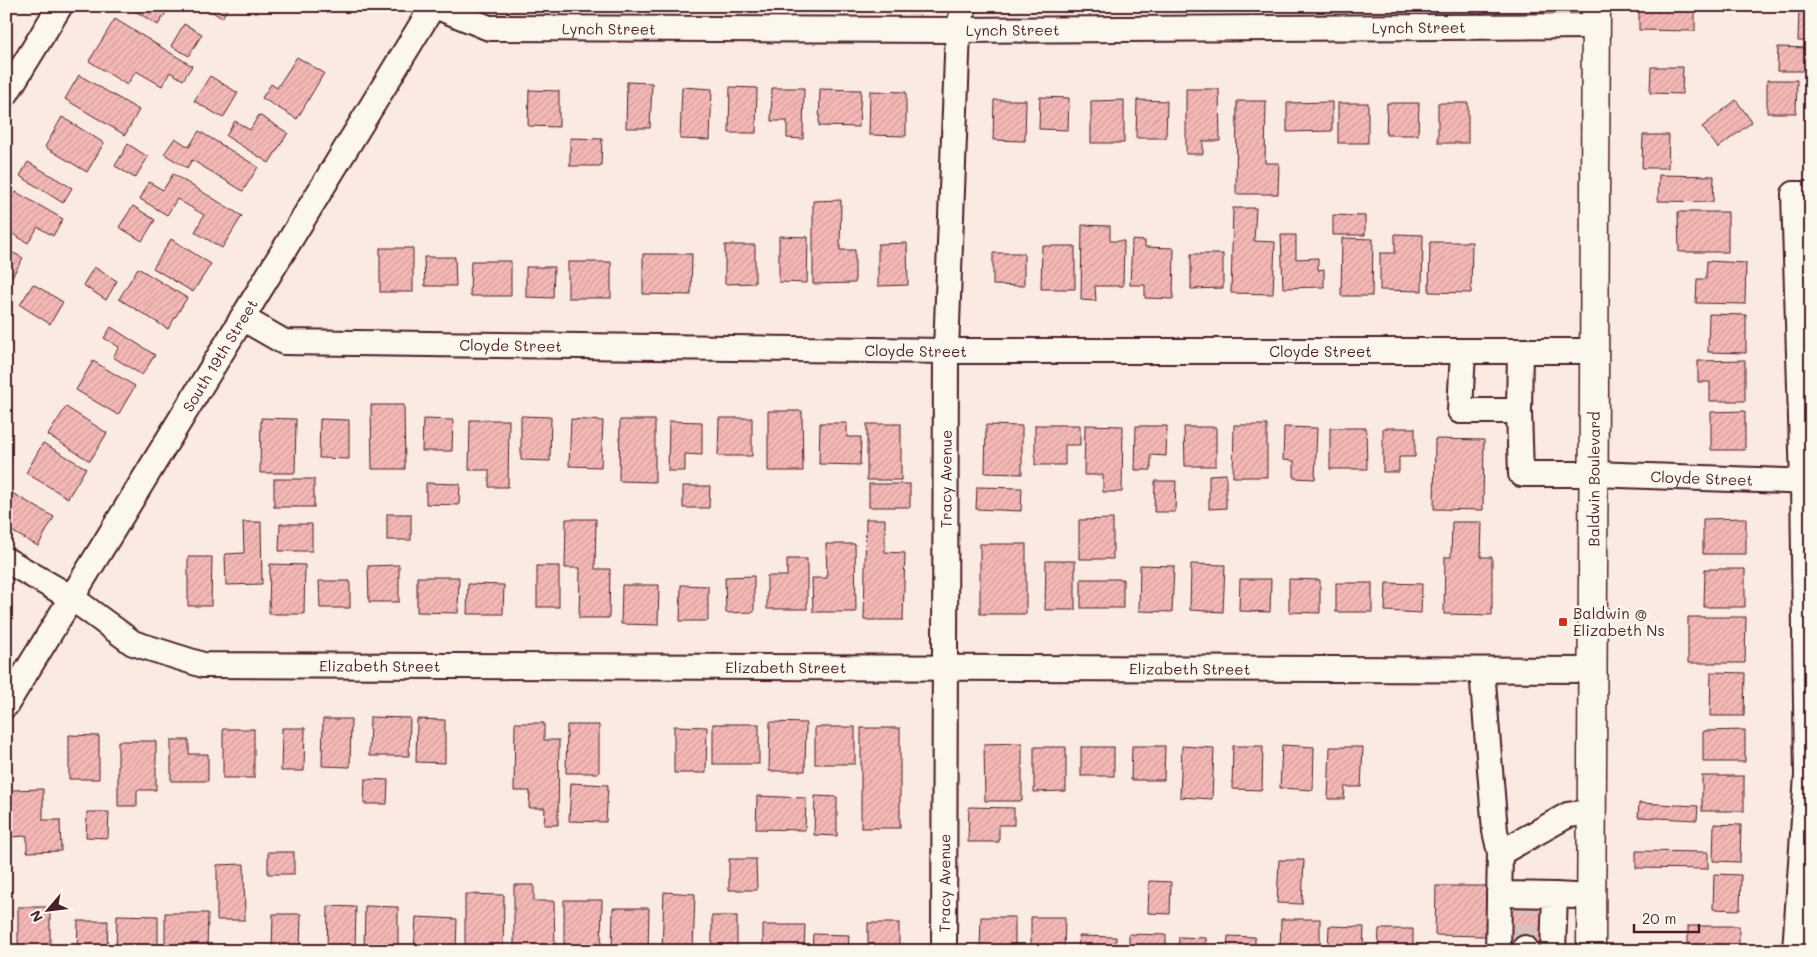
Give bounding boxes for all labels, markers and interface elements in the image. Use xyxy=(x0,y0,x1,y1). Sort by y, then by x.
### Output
street label: Lynch Street xyxy=(1372,17,1466,37)
street label: Lynch Street xyxy=(562,18,656,39)
street label: Lynch Street xyxy=(966,19,1060,40)
street label: South 19th Street xyxy=(178,295,262,415)
street label: Cloyde Street xyxy=(459,334,562,356)
street label: Cloyde Street xyxy=(864,340,967,361)
street label: Cloyde Street xyxy=(1269,341,1372,361)
street label: Baldwin Boulevard xyxy=(1583,411,1604,547)
street label: Tracy Avenue xyxy=(935,430,956,528)
street label: Cloyde Street xyxy=(1650,466,1754,490)
place label: Baldwin @ Elizabeth Ns xyxy=(1573,603,1665,640)
marker: Baldwin @ Elizabeth Ns xyxy=(1557,616,1569,628)
street label: Elizabeth Street xyxy=(319,655,440,676)
street label: Elizabeth Street xyxy=(725,657,846,677)
street label: Elizabeth Street xyxy=(1129,658,1250,679)
street label: Tracy Avenue xyxy=(934,834,954,932)
north arrow xyxy=(22,884,72,934)
scale bar xyxy=(1634,902,1700,934)
text: N xyxy=(25,907,47,925)
text: 20 m xyxy=(1642,908,1676,928)

